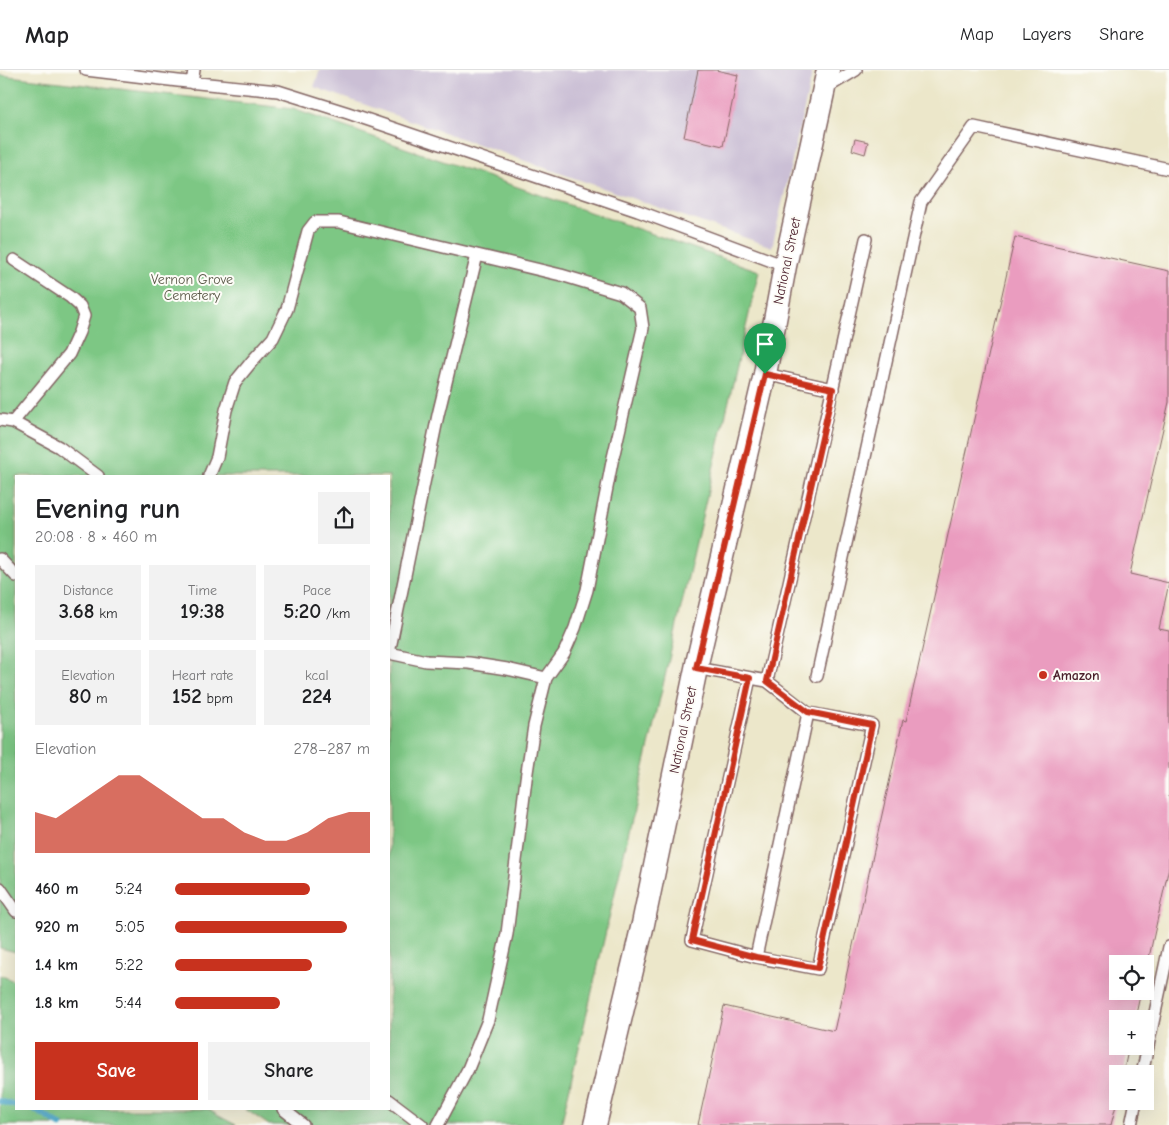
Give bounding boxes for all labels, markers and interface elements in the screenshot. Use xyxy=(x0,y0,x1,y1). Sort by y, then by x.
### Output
text: Map xyxy=(25,21,69,49)
text: Map xyxy=(960,24,994,45)
text: Layers xyxy=(1022,24,1071,45)
text: Share xyxy=(1099,24,1144,45)
street label: National Street xyxy=(769,215,805,306)
park label: Vernon Grove Cemetery xyxy=(151,271,233,304)
pin xyxy=(744,323,786,374)
icon: arrive xyxy=(751,330,779,358)
button: share xyxy=(318,492,370,544)
text: Evening run xyxy=(35,493,180,525)
text: 20:08 · 8 × 460 m xyxy=(35,528,157,546)
text: Distance xyxy=(63,582,113,599)
text: Time xyxy=(188,582,217,599)
text: Pace xyxy=(303,582,331,599)
text: 3.68 xyxy=(59,599,95,623)
text: 19:38 xyxy=(180,599,225,623)
text: 5:20 xyxy=(283,599,321,623)
text: km xyxy=(95,605,118,622)
text: /km xyxy=(321,605,350,622)
text: Elevation xyxy=(61,667,115,684)
text: Heart rate xyxy=(172,667,233,684)
text: kcal xyxy=(305,667,329,684)
place label: Amazon xyxy=(1053,667,1100,684)
marker: Amazon xyxy=(1037,669,1049,681)
text: 80 xyxy=(69,684,91,708)
text: 152 xyxy=(172,684,202,708)
text: 224 xyxy=(302,684,332,708)
street label: National Street xyxy=(665,684,701,775)
text: m xyxy=(91,690,108,707)
text: bpm xyxy=(202,690,233,707)
text: Elevation xyxy=(35,740,96,758)
text: 278–287 m xyxy=(294,740,370,758)
text: 460 m xyxy=(35,880,78,898)
text: 5:24 xyxy=(115,880,143,898)
text: 920 m xyxy=(35,918,79,936)
text: 5:05 xyxy=(115,918,145,936)
map controls xyxy=(1109,955,1154,1110)
button: locate xyxy=(1109,955,1154,1000)
text: 1.4 km xyxy=(35,956,78,974)
text: 5:22 xyxy=(115,956,143,974)
text: 1.8 km xyxy=(35,994,79,1012)
text: 5:44 xyxy=(115,994,142,1012)
button: + xyxy=(1109,1010,1154,1055)
button: Save xyxy=(35,1042,198,1100)
button: Share xyxy=(208,1042,370,1100)
button: − xyxy=(1109,1065,1154,1110)

